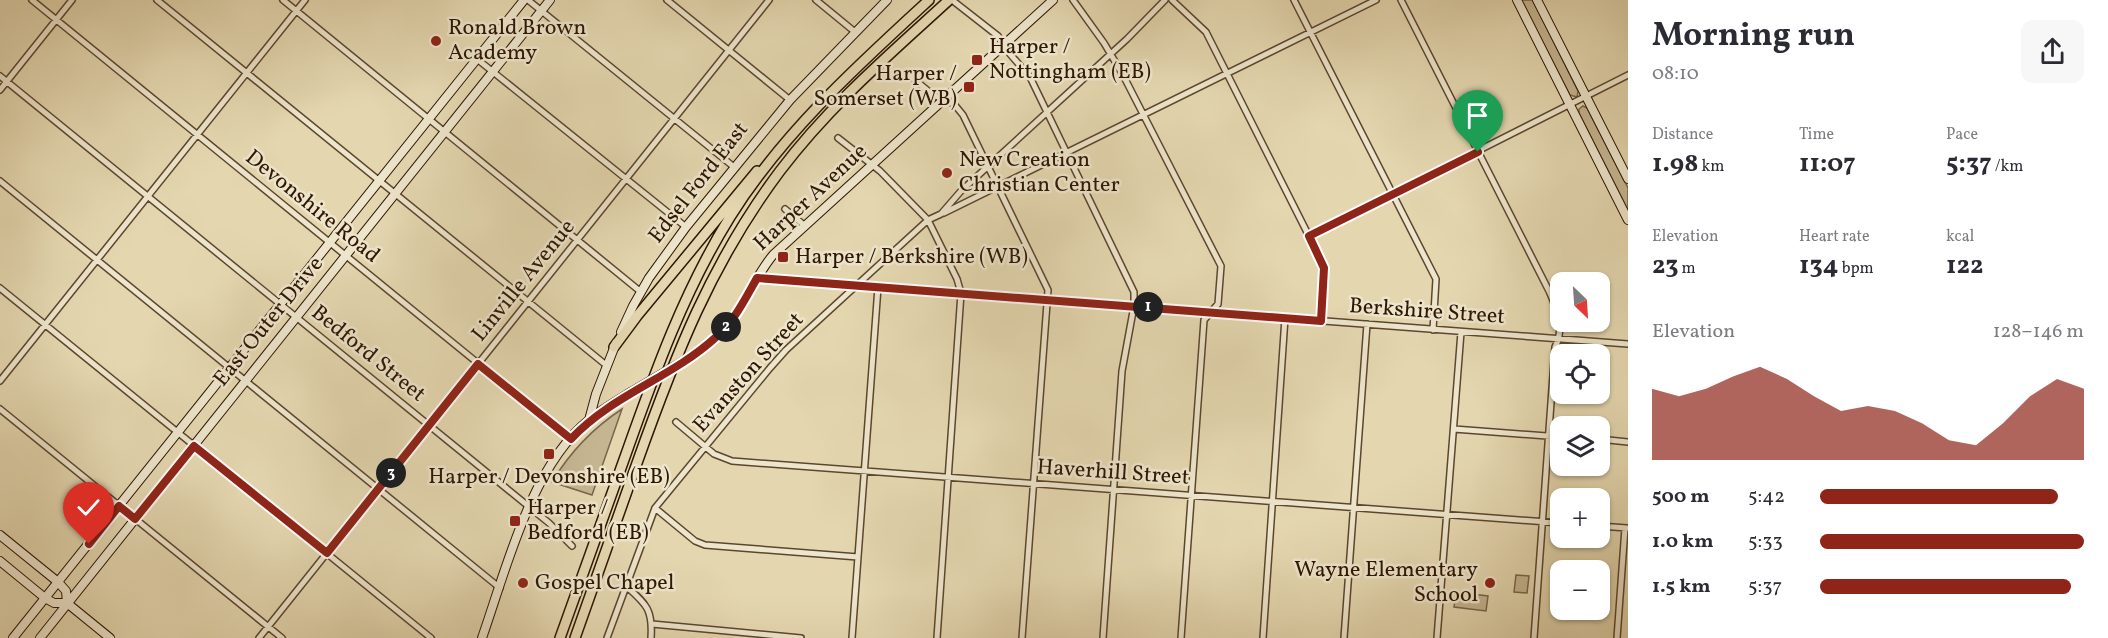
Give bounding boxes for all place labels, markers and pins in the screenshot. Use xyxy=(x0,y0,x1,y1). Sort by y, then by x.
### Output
place label: Ronald Brown Academy xyxy=(448,13,586,69)
place label: Harper / Nottingham (EB) xyxy=(989,32,1151,88)
marker: Ronald Brown Academy xyxy=(429,34,443,48)
marker: Harper / Nottingham (EB) xyxy=(970,53,984,67)
place label: Harper / Somerset (WB) xyxy=(813,59,957,115)
marker: Harper / Somerset (WB) xyxy=(962,80,976,94)
pin xyxy=(1452,90,1503,152)
place label: New Creation Christian Center xyxy=(959,145,1120,201)
marker: New Creation Christian Center xyxy=(940,166,954,180)
place label: Harper / Berkshire (WB) xyxy=(795,242,1028,273)
marker: Harper / Berkshire (WB) xyxy=(776,250,790,264)
pin: 1 xyxy=(1133,292,1163,322)
pin: 2 xyxy=(711,312,741,342)
marker: Harper / Devonshire (EB) xyxy=(542,447,556,461)
pin: 3 xyxy=(376,458,406,488)
place label: Harper / Devonshire (EB) xyxy=(428,462,670,493)
pin xyxy=(63,482,114,544)
place label: Harper / Bedford (EB) xyxy=(527,493,649,549)
marker: Harper / Bedford (EB) xyxy=(508,514,522,528)
place label: Wayne Elementary School xyxy=(1294,555,1478,611)
place label: Gospel Chapel xyxy=(535,568,674,599)
marker: Gospel Chapel xyxy=(516,576,530,590)
marker: Wayne Elementary School xyxy=(1483,576,1497,590)

